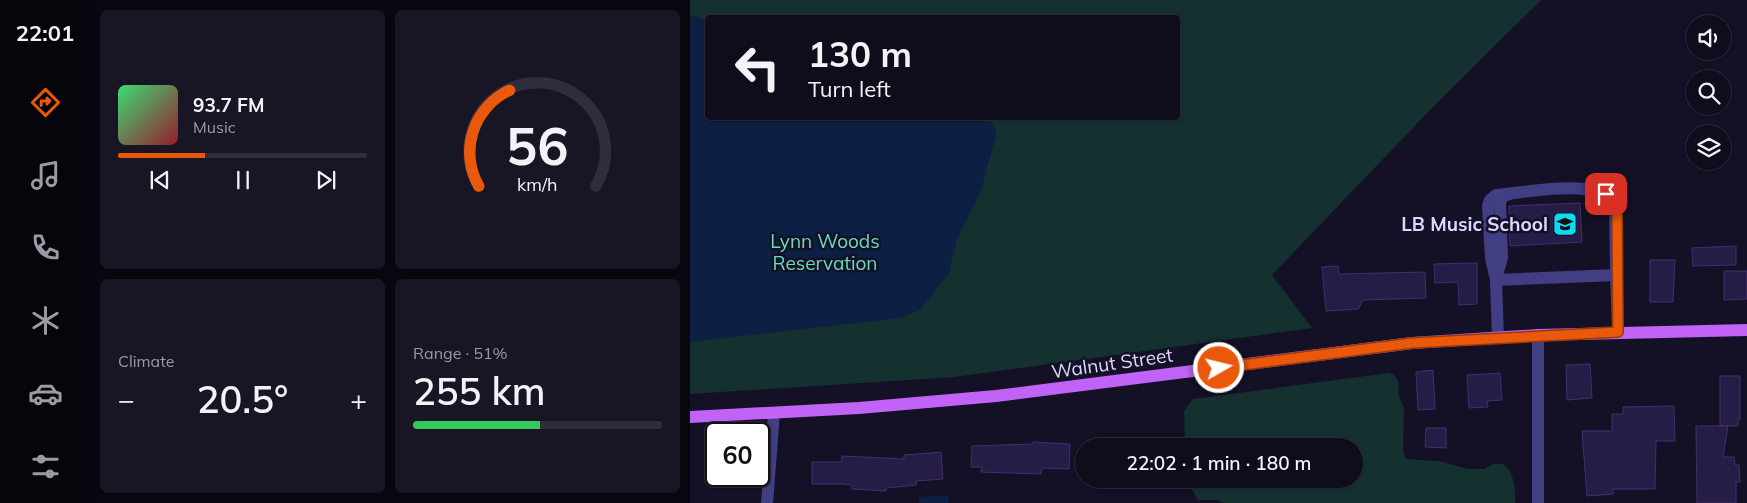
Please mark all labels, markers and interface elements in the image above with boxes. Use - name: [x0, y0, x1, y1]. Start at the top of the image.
- map controls: [1686, 15, 1731, 170]
- button: sound: [1686, 15, 1731, 60]
- text: 22:01: [16, 19, 74, 47]
- text: 130 m: [808, 32, 912, 76]
- icon: left: [725, 35, 790, 100]
- button: search: [1686, 70, 1731, 115]
- text: Turn left: [808, 75, 891, 103]
- icon: directions: [28, 85, 63, 120]
- text: 93.7 FM: [193, 93, 265, 117]
- text: 56: [506, 113, 569, 178]
- text: Music: [193, 117, 236, 137]
- button: layers: [1686, 125, 1731, 170]
- icon: music: [28, 158, 63, 193]
- icon: previous: [146, 166, 174, 194]
- icon: pause: [229, 166, 257, 194]
- icon: next: [312, 166, 340, 194]
- text: km/h: [517, 173, 558, 195]
- pin: [1585, 173, 1627, 215]
- icon: arrive: [1592, 180, 1620, 208]
- school or university icon: LB Music School: [1552, 211, 1578, 237]
- place label: LB Music School: [1401, 212, 1548, 236]
- park label: Lynn Woods Reservation: [770, 229, 880, 275]
- icon: phone: [28, 230, 63, 265]
- icon: climate: [28, 303, 63, 338]
- position arrow: [1192, 341, 1244, 393]
- text: Range · 51%: [413, 343, 508, 363]
- street label: Walnut Street: [1050, 343, 1175, 383]
- text: Climate: [118, 351, 174, 371]
- text: 255 km: [413, 367, 546, 415]
- text: 20.5°: [197, 375, 288, 423]
- icon: car: [28, 376, 63, 411]
- text: −: [118, 382, 135, 417]
- text: +: [350, 382, 367, 417]
- speed limit sign: 60: [705, 422, 770, 487]
- icon: filters: [28, 449, 63, 484]
- text: 22:02 · 1 min · 180 m: [1126, 451, 1312, 475]

